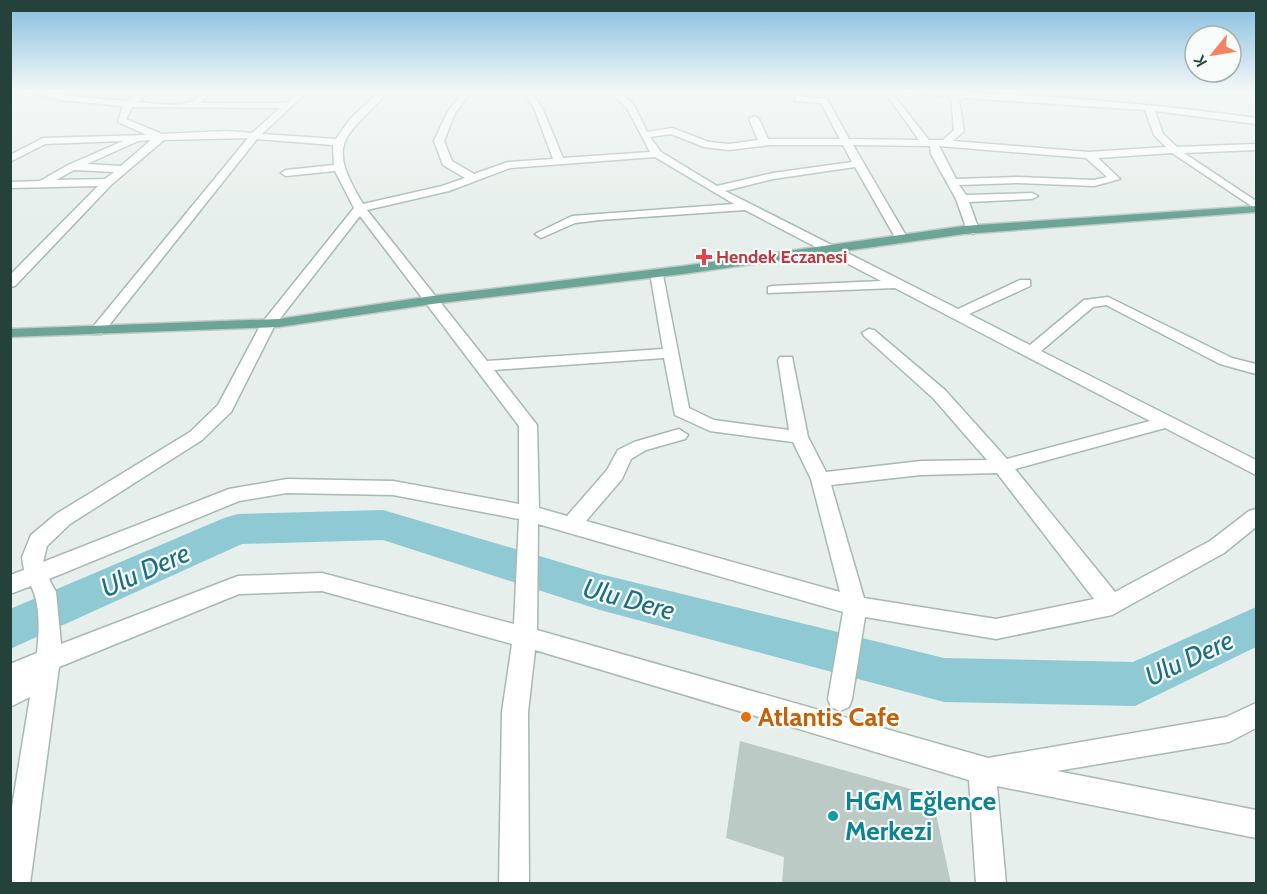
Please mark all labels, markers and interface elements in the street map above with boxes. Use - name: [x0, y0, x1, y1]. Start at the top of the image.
- north arrow: [1183, 24, 1243, 84]
- text: K: [1190, 52, 1211, 70]
- place label: Hendek Eczanesi: [716, 246, 847, 268]
- marker: Hendek Eczanesi: [697, 250, 711, 264]
- water label: Ulu Dere: [95, 536, 195, 604]
- water label: Ulu Dere: [579, 571, 679, 627]
- water label: Ulu Dere: [1140, 623, 1238, 693]
- place label: Atlantis Cafe: [758, 701, 899, 733]
- marker: Atlantis Cafe: [739, 710, 753, 724]
- place label: HGM Eğlence Merkezi: [845, 785, 996, 847]
- marker: HGM Eğlence Merkezi: [826, 809, 840, 823]

